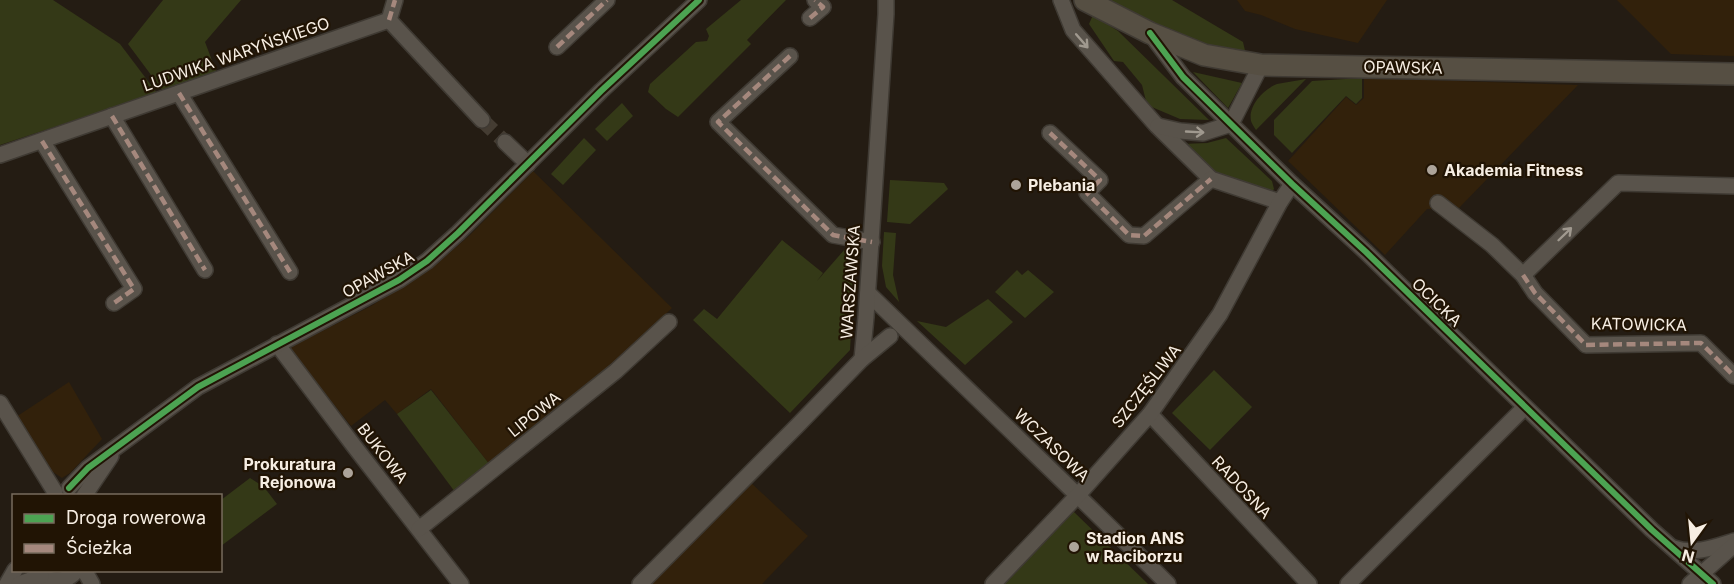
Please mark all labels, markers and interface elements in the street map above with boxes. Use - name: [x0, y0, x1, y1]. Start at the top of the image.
- street label: LUDWIKA WARYŃSKIEGO: [140, 13, 332, 95]
- one-way arrow: [1076, 33, 1089, 49]
- street label: OPAWSKA: [1363, 56, 1443, 78]
- one-way arrow: [1184, 126, 1204, 137]
- place label: Akademia Fitness: [1444, 160, 1583, 180]
- marker: Akademia Fitness: [1425, 163, 1439, 177]
- place label: Plebania: [1028, 175, 1095, 195]
- marker: Plebania: [1009, 178, 1023, 192]
- street label: WARSZAWSKA: [836, 224, 864, 340]
- one-way arrow: [1558, 227, 1573, 241]
- street label: OPAWSKA: [339, 246, 417, 302]
- street label: OCICKA: [1408, 273, 1466, 331]
- street label: KATOWICKA: [1591, 313, 1687, 335]
- street label: SZCZĘŚLIWA: [1107, 340, 1185, 432]
- street label: LIPOWA: [504, 387, 564, 441]
- street label: WCZASOWA: [1010, 404, 1094, 486]
- street label: BUKOWA: [353, 419, 413, 487]
- street label: RADOSNA: [1208, 451, 1276, 523]
- place label: Prokuratura Rejonowa: [243, 454, 336, 492]
- marker: Prokuratura Rejonowa: [341, 466, 355, 480]
- legend: [12, 494, 222, 572]
- text: Droga rowerowa: [66, 507, 206, 528]
- north arrow: [1662, 512, 1722, 572]
- place label: Stadion ANS w Raciborzu: [1086, 528, 1184, 566]
- text: Ścieżka: [66, 536, 132, 558]
- marker: Stadion ANS w Raciborzu: [1067, 540, 1081, 554]
- text: N: [1680, 545, 1697, 568]

